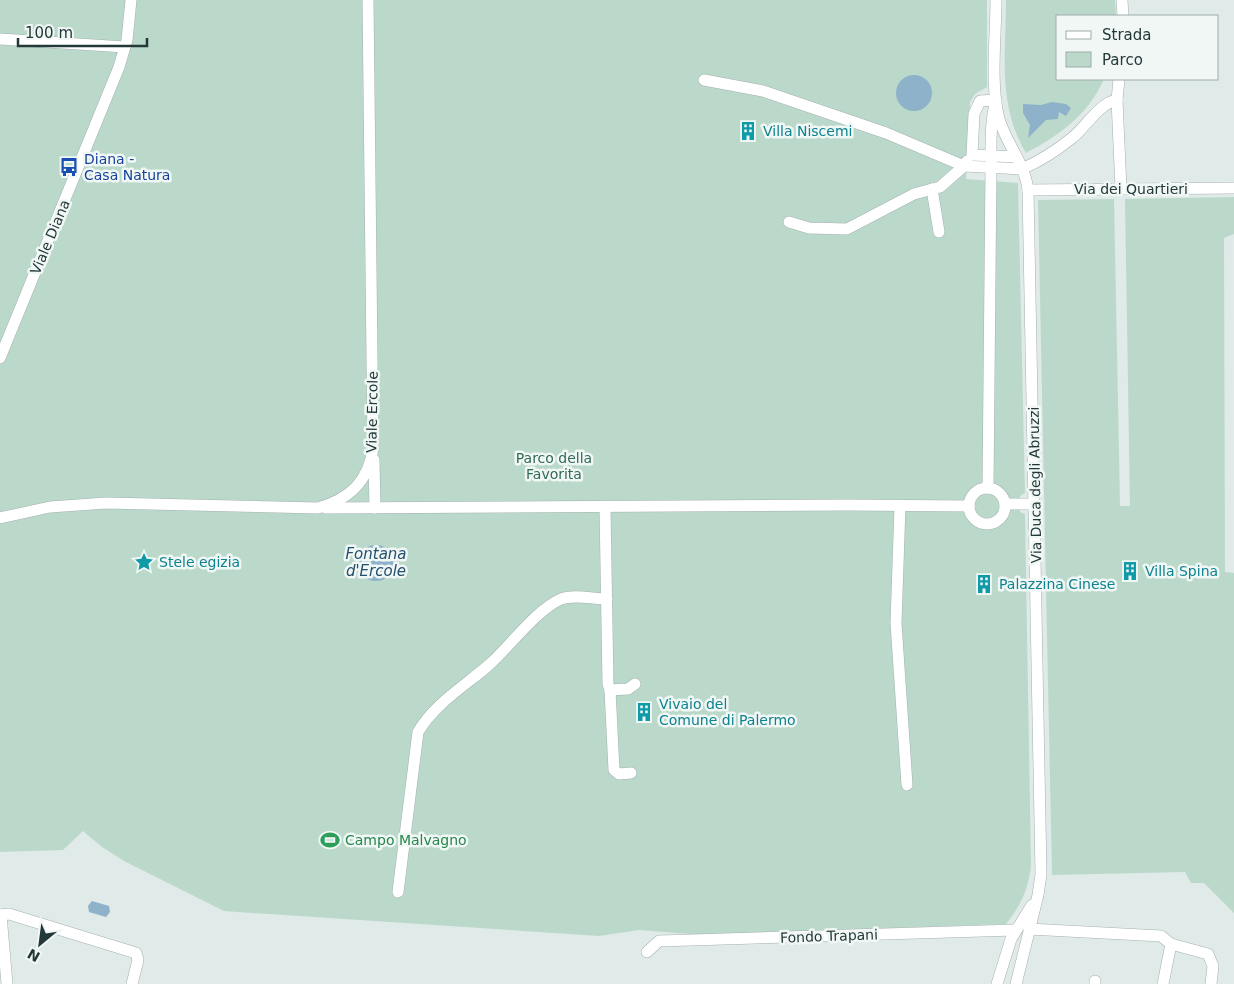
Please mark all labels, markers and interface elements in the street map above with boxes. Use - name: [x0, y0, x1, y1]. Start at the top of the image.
- scale bar: [18, 15, 146, 47]
- legend: [1056, 15, 1219, 80]
- text: 100 m: [25, 24, 73, 42]
- text: Strada: [1102, 26, 1151, 44]
- text: Parco: [1102, 51, 1143, 69]
- building icon: Villa Niscemi: [737, 120, 759, 142]
- place label: Villa Niscemi: [763, 123, 852, 139]
- place label: Diana - Casa Natura: [84, 151, 170, 183]
- bus stop icon: Diana - Casa Natura: [58, 156, 80, 178]
- street label: Via dei Quartieri: [1074, 181, 1188, 197]
- street label: Viale Diana: [27, 197, 73, 277]
- street label: Viale Ercole: [363, 371, 381, 453]
- street label: Via Duca degli Abruzzi: [1026, 406, 1044, 564]
- park label: Parco della Favorita: [516, 450, 592, 482]
- water label: Fontana d'Ercole: [345, 545, 407, 580]
- place icon: Stele egizia: [133, 551, 155, 573]
- place label: Stele egizia: [159, 554, 240, 570]
- building icon: Villa Spina: [1119, 560, 1141, 582]
- place label: Villa Spina: [1145, 563, 1218, 579]
- building icon: Palazzina Cinese: [973, 573, 995, 595]
- place label: Palazzina Cinese: [999, 576, 1115, 592]
- place label: Vivaio del Comune di Palermo: [659, 696, 796, 728]
- building icon: Vivaio del Comune di Palermo: [633, 701, 655, 723]
- sports icon: Campo Malvagno: [319, 829, 341, 851]
- place label: Campo Malvagno: [345, 832, 467, 848]
- north arrow: [15, 919, 65, 969]
- street label: Fondo Trapani: [780, 926, 878, 946]
- text: N: [25, 946, 43, 965]

